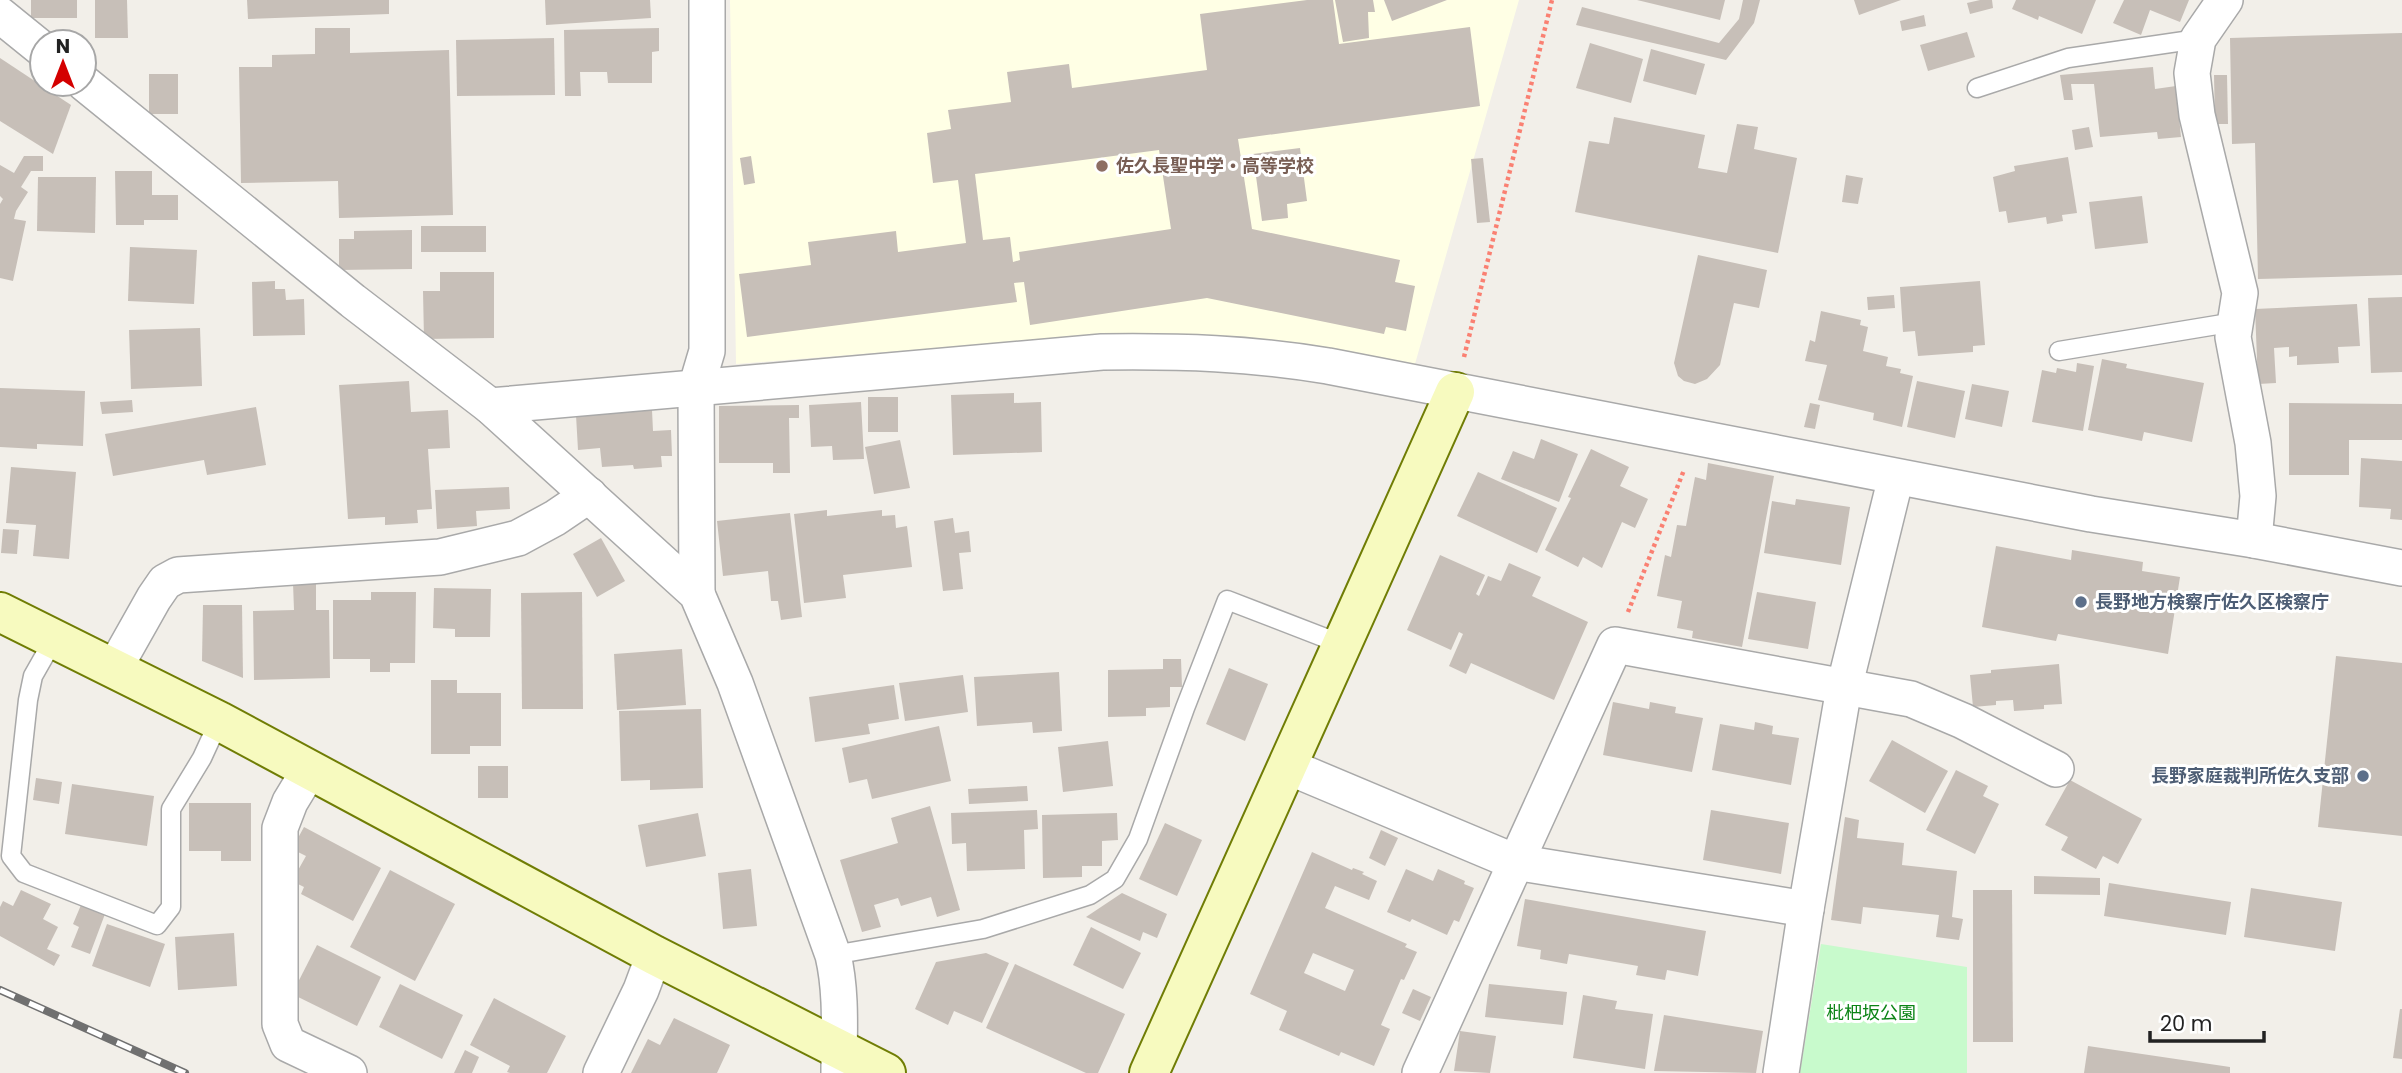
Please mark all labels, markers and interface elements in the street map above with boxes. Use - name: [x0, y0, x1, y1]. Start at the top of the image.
- north arrow: [28, 28, 98, 98]
- text: N: [56, 33, 70, 60]
- place label: 佐久長聖中学・高等学校: [1116, 153, 1314, 178]
- marker: 佐久長聖中学・高等学校: [1094, 158, 1110, 174]
- place label: 長野地方検察庁佐久区検察庁: [2095, 589, 2329, 614]
- marker: 長野地方検察庁佐久区検察庁: [2073, 594, 2089, 610]
- place label: 長野家庭裁判所佐久支部: [2151, 763, 2349, 788]
- marker: 長野家庭裁判所佐久支部: [2355, 768, 2371, 784]
- park label: 枇杷坂公園: [1826, 1000, 1916, 1025]
- scale bar: [2150, 1000, 2264, 1044]
- text: 20 m: [2160, 1009, 2213, 1038]

